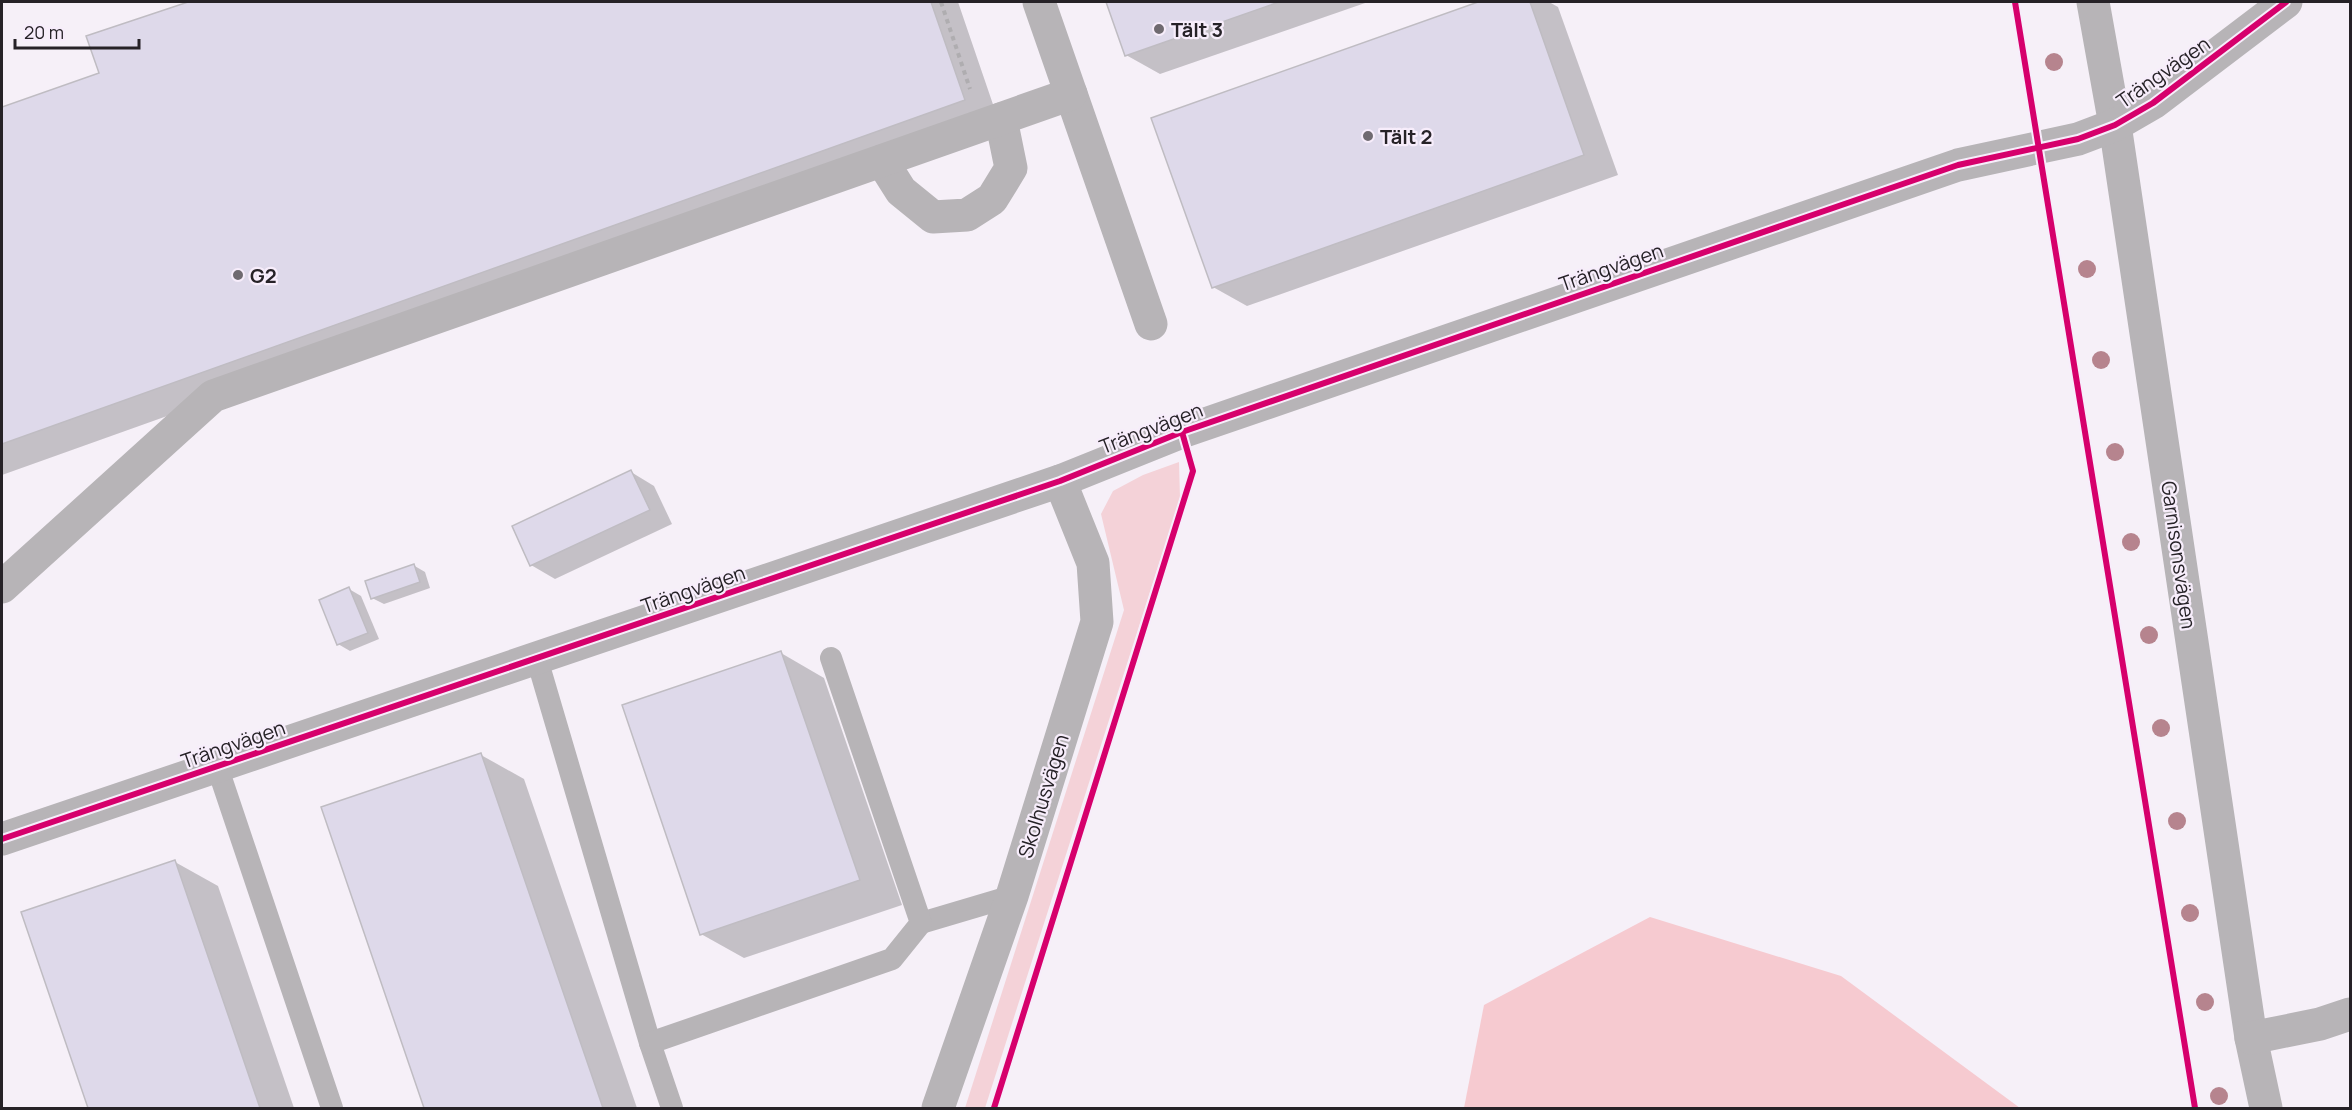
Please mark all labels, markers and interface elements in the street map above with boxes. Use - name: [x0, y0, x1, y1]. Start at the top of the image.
- scale bar: [15, 12, 140, 50]
- place label: Tält 3: [1171, 16, 1223, 43]
- text: 20 m: [24, 20, 64, 44]
- marker: Tält 3: [1152, 22, 1166, 36]
- street label: Trängvägen: [2111, 30, 2215, 114]
- place label: Tält 2: [1380, 123, 1432, 150]
- marker: Tält 2: [1361, 129, 1375, 143]
- street label: Trängvägen: [1555, 237, 1667, 297]
- place label: G2: [250, 262, 277, 289]
- marker: G2: [231, 268, 245, 282]
- street label: Trängvägen: [1096, 396, 1206, 460]
- street label: Garnisonsvägen: [2155, 479, 2203, 631]
- street label: Trängvägen: [637, 559, 749, 619]
- street label: Trängvägen: [177, 714, 289, 774]
- street label: Skolhusvägen: [1011, 731, 1075, 861]

